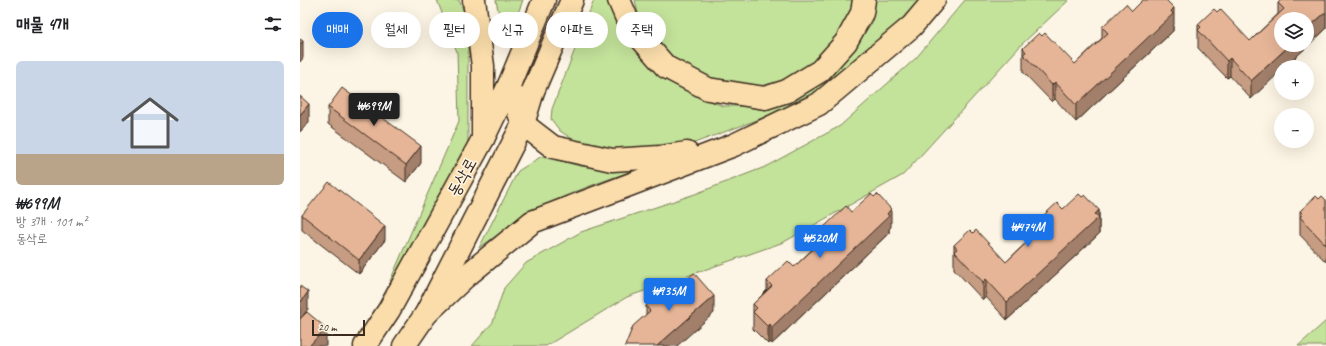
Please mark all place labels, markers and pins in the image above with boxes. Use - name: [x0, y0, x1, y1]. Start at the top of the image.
- pin: ₩699M: [346, 93, 402, 127]
- pin: ₩474M: [1000, 214, 1056, 248]
- pin: ₩520M: [792, 225, 848, 259]
- pin: ₩935M: [641, 278, 697, 312]

